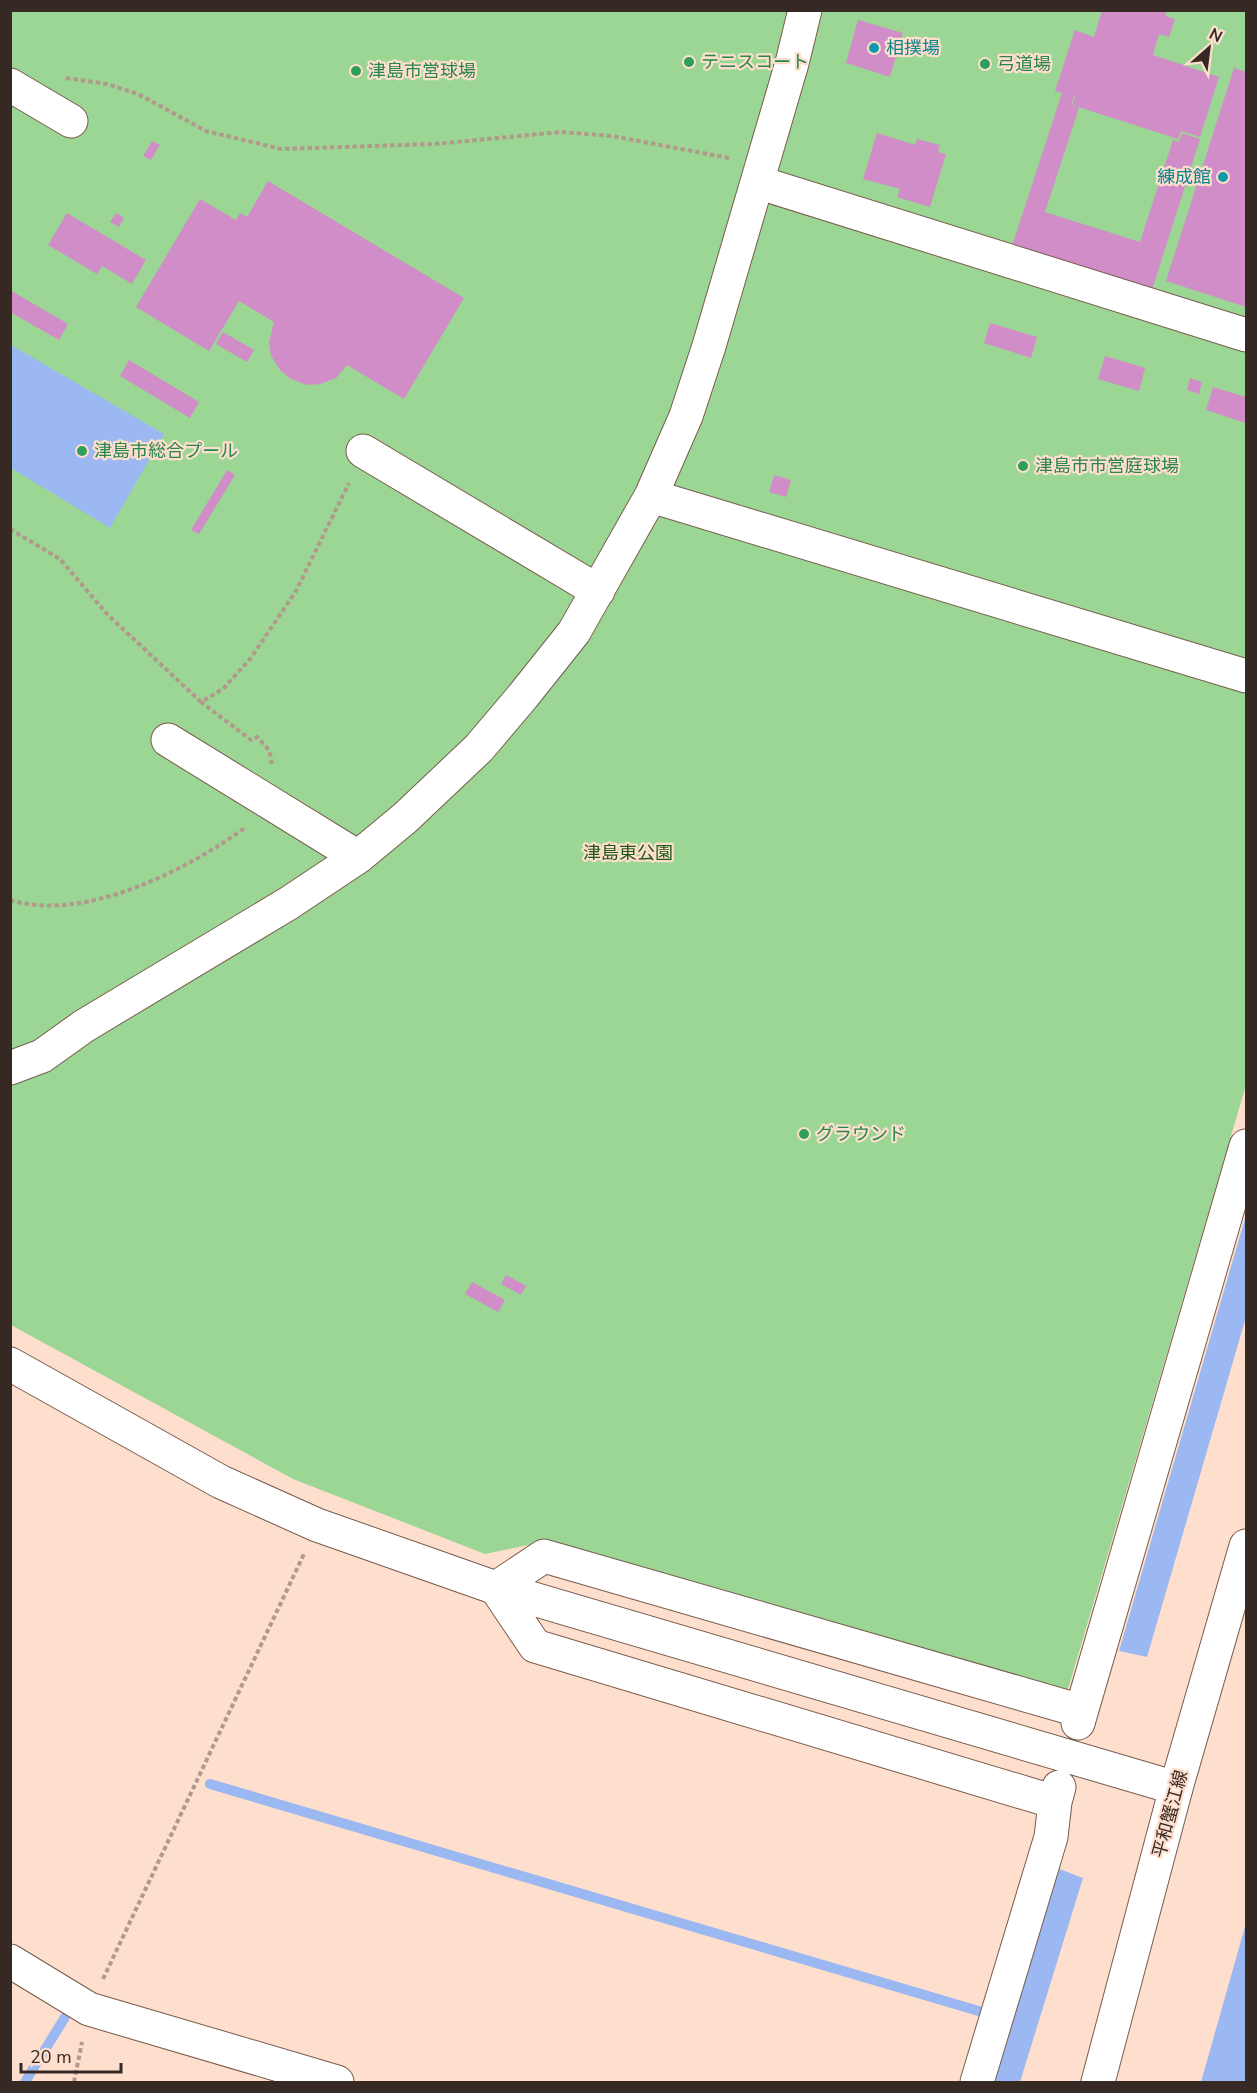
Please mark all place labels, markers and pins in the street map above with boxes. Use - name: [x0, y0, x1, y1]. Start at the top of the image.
- place label: 相撲場: [886, 36, 940, 60]
- marker: 相撲場: [867, 41, 881, 55]
- place label: テニスコート: [701, 50, 809, 74]
- place label: 弓道場: [997, 52, 1051, 76]
- marker: テニスコート: [682, 55, 696, 69]
- marker: 弓道場: [978, 57, 992, 71]
- place label: 津島市営球場: [368, 59, 476, 83]
- marker: 津島市営球場: [349, 64, 363, 78]
- place label: 練成館: [1157, 165, 1211, 189]
- marker: 練成館: [1216, 170, 1230, 184]
- place label: 津島市総合プール: [94, 439, 238, 463]
- marker: 津島市総合プール: [75, 444, 89, 458]
- place label: 津島市市営庭球場: [1035, 454, 1179, 478]
- marker: 津島市市営庭球場: [1016, 459, 1030, 473]
- place label: グラウンド: [816, 1122, 906, 1146]
- marker: グラウンド: [797, 1127, 811, 1141]

